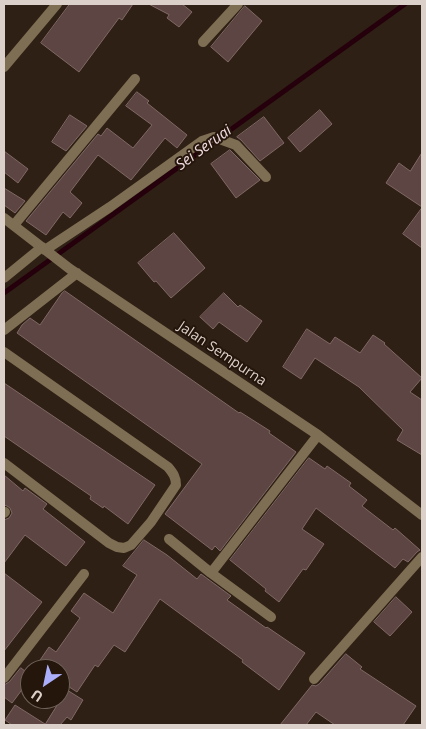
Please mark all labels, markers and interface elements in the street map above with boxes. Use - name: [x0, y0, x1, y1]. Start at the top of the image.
- water label: Sei Seruai: [173, 122, 235, 174]
- street label: Jalan Sempurna: [175, 318, 269, 390]
- north arrow: [20, 659, 70, 709]
- text: U: [27, 685, 47, 707]

